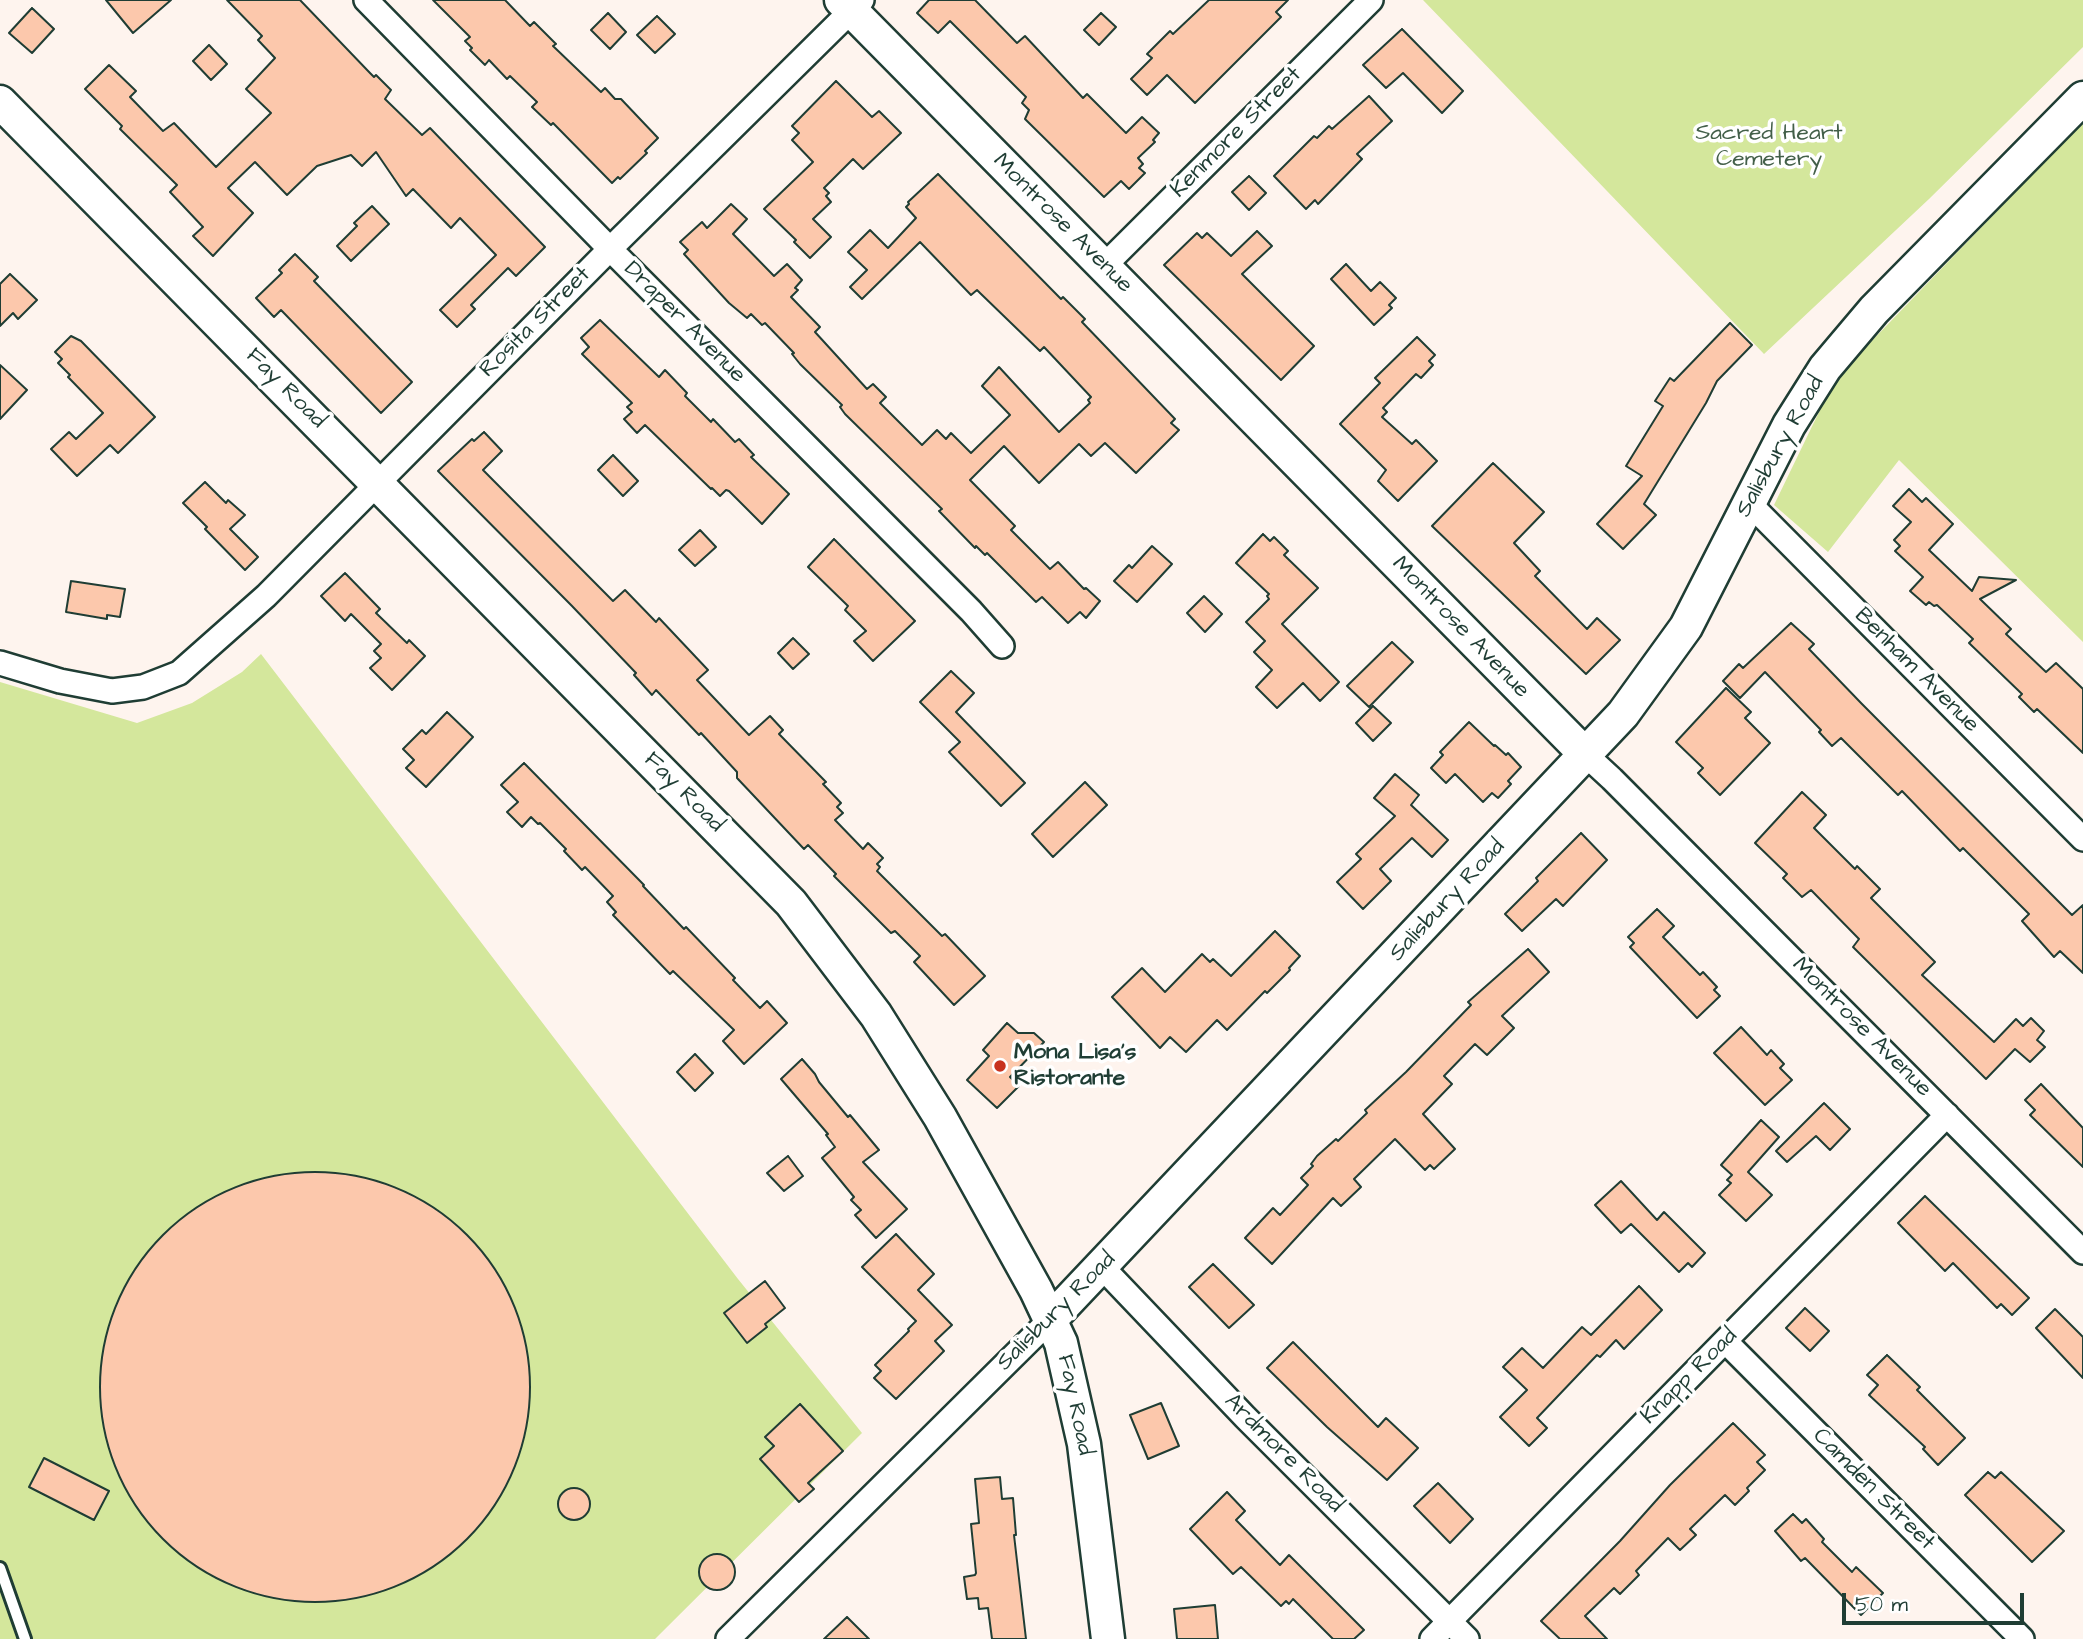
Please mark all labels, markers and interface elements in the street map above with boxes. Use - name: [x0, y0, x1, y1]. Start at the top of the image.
- street label: Kenmore Street: [1166, 62, 1308, 204]
- park label: Sacred Heart Cemetery: [1695, 120, 1843, 174]
- street label: Montrose Avenue: [986, 148, 1138, 300]
- street label: Draper Avenue: [617, 256, 751, 390]
- street label: Rosita Street: [475, 262, 597, 384]
- street label: Fay Road: [239, 343, 331, 435]
- street label: Salisbury Road: [1731, 372, 1831, 522]
- street label: Montrose Avenue: [1385, 551, 1535, 705]
- street label: Benham Avenue: [1848, 603, 1984, 739]
- street label: Fay Road: [637, 747, 729, 839]
- street label: Salisbury Road: [1384, 834, 1512, 968]
- street label: Montrose Avenue: [1785, 952, 1937, 1104]
- place label: Mona Lisa's Ristorante: [1014, 1039, 1136, 1093]
- marker: Mona Lisa's Ristorante: [992, 1058, 1008, 1074]
- street label: Salisbury Road: [992, 1247, 1122, 1377]
- street label: Knapp Road: [1636, 1323, 1744, 1431]
- street label: Fay Road: [1050, 1352, 1098, 1458]
- street label: Ardmore Road: [1218, 1389, 1348, 1519]
- street label: Camden Street: [1806, 1423, 1940, 1557]
- scale bar: [1845, 1580, 2027, 1624]
- text: 50 m: [1855, 1590, 1908, 1619]

